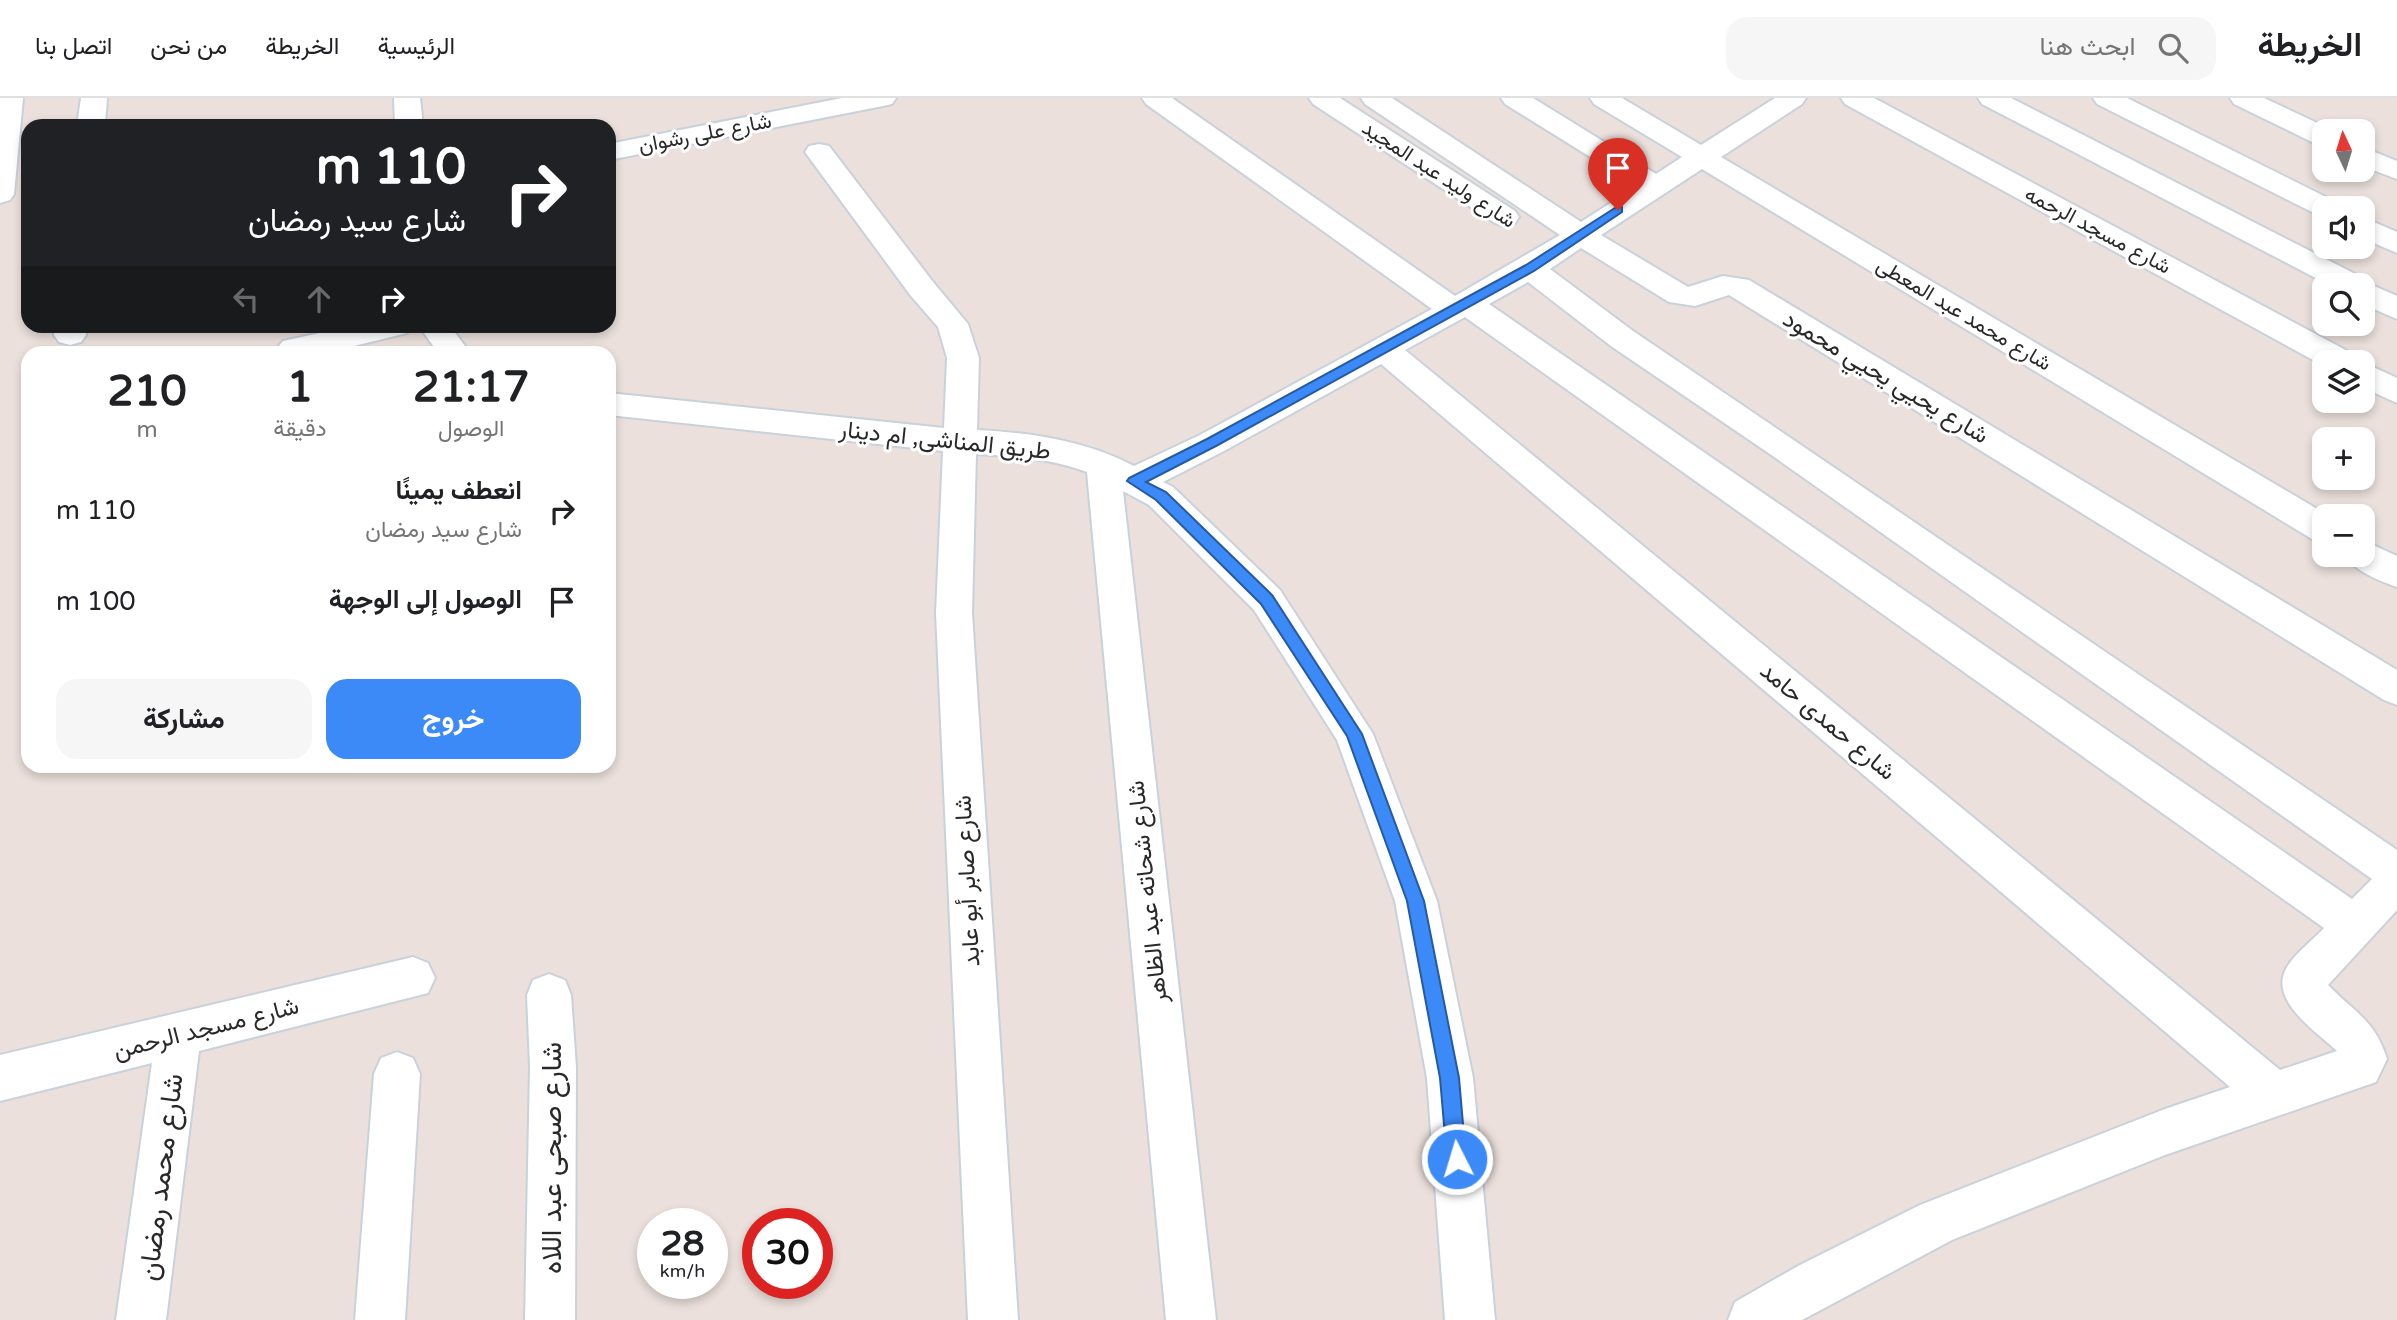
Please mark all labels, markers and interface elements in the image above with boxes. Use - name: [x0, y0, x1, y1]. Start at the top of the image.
- search box: [1726, 17, 2216, 80]
- text: الخريطة: [2258, 26, 2362, 65]
- icon: search: [2154, 29, 2192, 67]
- text: ابحث هنا: [2040, 31, 2136, 62]
- text: اتصل بنا: [35, 32, 112, 61]
- text: من نحن: [150, 32, 227, 61]
- text: الخريطة: [265, 32, 339, 61]
- text: الرئيسية: [377, 32, 455, 61]
- street label: شارع على رشوان: [636, 108, 774, 160]
- street label: شارع وليد عبد المجيد: [1357, 115, 1520, 234]
- north arrow: [2312, 119, 2375, 182]
- map controls: [2312, 119, 2375, 567]
- text: 110 m: [316, 138, 466, 197]
- pin: [1588, 138, 1648, 210]
- icon: right: [490, 147, 581, 238]
- icon: arrive: [1599, 149, 1637, 187]
- street label: شارع مسجد الرحمه: [2020, 181, 2175, 280]
- button: sound: [2312, 196, 2375, 259]
- text: شارع سيد رمضان: [248, 202, 466, 240]
- street label: شارع محمد عبد المعطى: [1871, 252, 2056, 377]
- button: search: [2312, 273, 2375, 336]
- icon: left: [227, 280, 265, 318]
- icon: ahead: [300, 280, 338, 318]
- icon: right: [373, 280, 411, 318]
- street label: شارع يحيي يحيي محمود: [1776, 305, 1994, 454]
- button: layers: [2312, 350, 2375, 413]
- text: 1: [287, 362, 313, 413]
- text: 21:17: [413, 362, 529, 413]
- text: 210: [108, 366, 187, 417]
- text: دقيقة: [273, 415, 326, 443]
- text: الوصول: [438, 415, 504, 443]
- street label: طريق المناشى, ام دينار: [837, 415, 1052, 467]
- text: m: [137, 416, 158, 444]
- button: +: [2312, 427, 2375, 490]
- text: انعطف يمينًا: [395, 475, 522, 506]
- icon: right: [543, 492, 581, 530]
- text: 110 m: [56, 495, 136, 526]
- button: −: [2312, 504, 2375, 567]
- text: شارع سيد رمضان: [365, 516, 522, 544]
- icon: arrive: [543, 583, 581, 621]
- text: الوصول إلى الوجهة: [329, 584, 522, 615]
- text: 100 m: [56, 586, 136, 617]
- street label: شارع حمدى حامد: [1753, 656, 1901, 787]
- button: مشاركة: [56, 679, 312, 759]
- button: خروج: [326, 679, 581, 759]
- street label: شارع شحاته عبد الظاهر: [1121, 779, 1175, 1006]
- street label: شارع صابر أبو عابد: [949, 794, 987, 967]
- street label: شارع مسجد الرحمن: [110, 991, 302, 1067]
- street label: شارع صبحى عبد اللاه: [535, 1042, 570, 1274]
- street label: شارع محمد رمضان: [131, 1072, 192, 1283]
- position arrow: [1420, 1122, 1494, 1196]
- speed limit sign: 30: [742, 1208, 833, 1299]
- text: 28: [661, 1223, 704, 1265]
- text: km/h: [660, 1260, 705, 1282]

